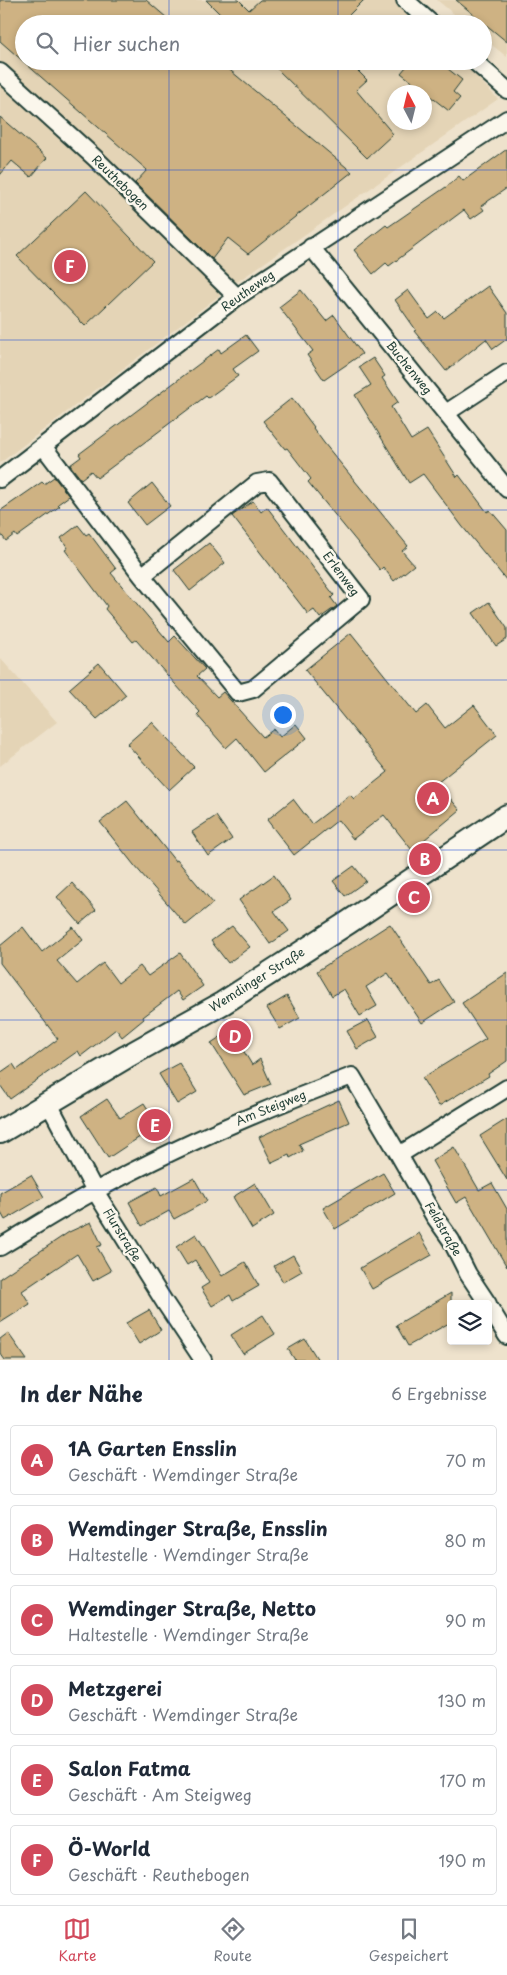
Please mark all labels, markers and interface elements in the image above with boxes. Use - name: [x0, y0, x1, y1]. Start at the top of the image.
- search box: [15, 15, 492, 70]
- icon: search: [33, 29, 61, 57]
- text: Hier suchen: [73, 29, 180, 57]
- north arrow: [387, 85, 432, 130]
- street label: Reuthebogen: [88, 150, 153, 214]
- pin: F: [54, 247, 86, 285]
- street label: Reutheweg: [217, 265, 278, 315]
- street label: Buchenweg: [383, 337, 437, 398]
- street label: Erlenweg: [319, 547, 365, 600]
- your location: [270, 702, 296, 728]
- pin: A: [417, 779, 449, 817]
- pin: B: [409, 840, 441, 878]
- pin: C: [398, 878, 430, 916]
- street label: Wemdinger Straße: [205, 943, 308, 1016]
- pin: D: [219, 1017, 251, 1055]
- street label: Am Steigweg: [233, 1085, 308, 1129]
- pin: E: [139, 1106, 171, 1144]
- street label: Feldstraße: [421, 1198, 467, 1259]
- street label: Flurstraße: [99, 1204, 146, 1265]
- map controls: [447, 1300, 492, 1345]
- button: layers: [447, 1300, 492, 1345]
- text: In der Nähe: [20, 1377, 142, 1409]
- text: 6 Ergebnisse: [391, 1381, 487, 1405]
- text: 1A Garten Ensslin: [68, 1434, 237, 1462]
- text: A: [31, 1448, 43, 1472]
- text: 70 m: [446, 1448, 486, 1472]
- text: Geschäft · Wemdinger Straße: [68, 1462, 298, 1486]
- text: Wemdinger Straße, Ensslin: [68, 1514, 328, 1542]
- text: B: [32, 1528, 42, 1552]
- text: 80 m: [444, 1528, 486, 1552]
- text: Haltestelle · Wemdinger Straße: [68, 1542, 309, 1566]
- text: Wemdinger Straße, Netto: [68, 1594, 316, 1622]
- text: C: [31, 1608, 43, 1632]
- text: 90 m: [445, 1608, 486, 1632]
- text: Haltestelle · Wemdinger Straße: [68, 1622, 309, 1646]
- text: Metzgerei: [68, 1674, 162, 1702]
- text: D: [31, 1688, 43, 1712]
- text: 130 m: [438, 1688, 486, 1712]
- text: Geschäft · Wemdinger Straße: [68, 1702, 298, 1726]
- text: Salon Fatma: [68, 1754, 191, 1782]
- text: E: [32, 1768, 42, 1792]
- text: 170 m: [440, 1768, 486, 1792]
- text: Geschäft · Am Steigweg: [68, 1782, 252, 1806]
- text: Ö-World: [68, 1834, 150, 1862]
- text: F: [32, 1848, 42, 1872]
- text: 190 m: [438, 1848, 486, 1872]
- text: Geschäft · Reuthebogen: [68, 1862, 250, 1886]
- tab: Karte: [59, 1915, 96, 1966]
- tab: Route: [213, 1915, 252, 1966]
- tab: Gespeichert: [369, 1915, 448, 1966]

